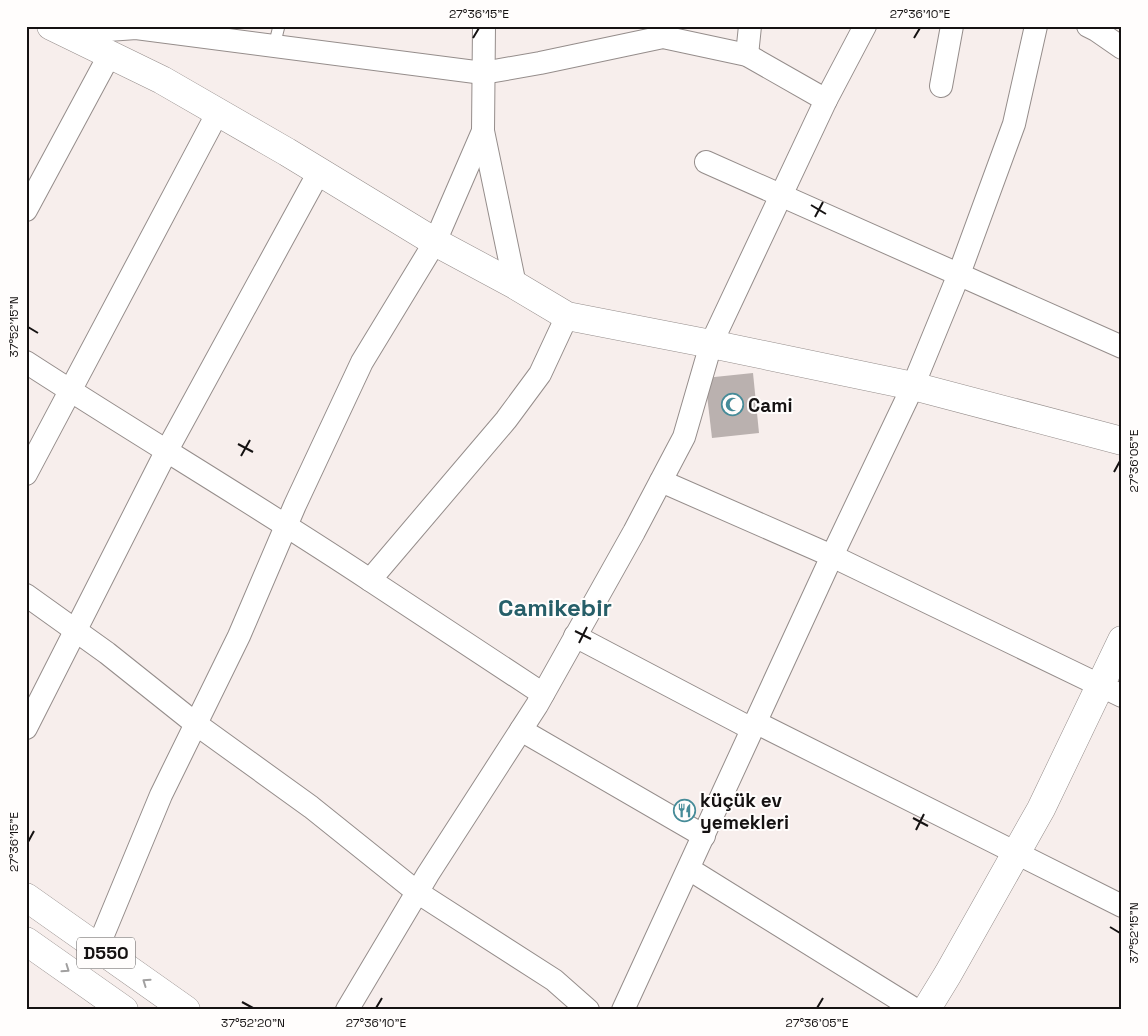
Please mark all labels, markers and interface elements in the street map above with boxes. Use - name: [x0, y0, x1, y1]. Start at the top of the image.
- text: 27°36'15"E: [449, 6, 509, 22]
- text: 27°36'10"E: [890, 6, 951, 22]
- text: 37°52'15"N: [6, 296, 22, 358]
- mosque icon: Cami: [720, 393, 744, 417]
- place label: Cami: [748, 393, 793, 418]
- text: 27°36'05"E: [1126, 429, 1142, 492]
- district label: Camikebir: [498, 592, 612, 623]
- place label: küçük ev yemekleri: [700, 788, 789, 835]
- restaurant icon: küçük ev yemekleri: [672, 799, 696, 823]
- text: 27°36'15"E: [6, 812, 22, 872]
- text: 37°52'15"N: [1126, 902, 1142, 964]
- road number: D550: [77, 938, 135, 968]
- one-way arrow: [60, 963, 70, 972]
- one-way arrow: [143, 979, 152, 988]
- text: 37°52'20"N: [221, 1015, 285, 1031]
- text: 27°36'10"E: [346, 1015, 407, 1031]
- text: 27°36'05"E: [786, 1015, 849, 1031]

